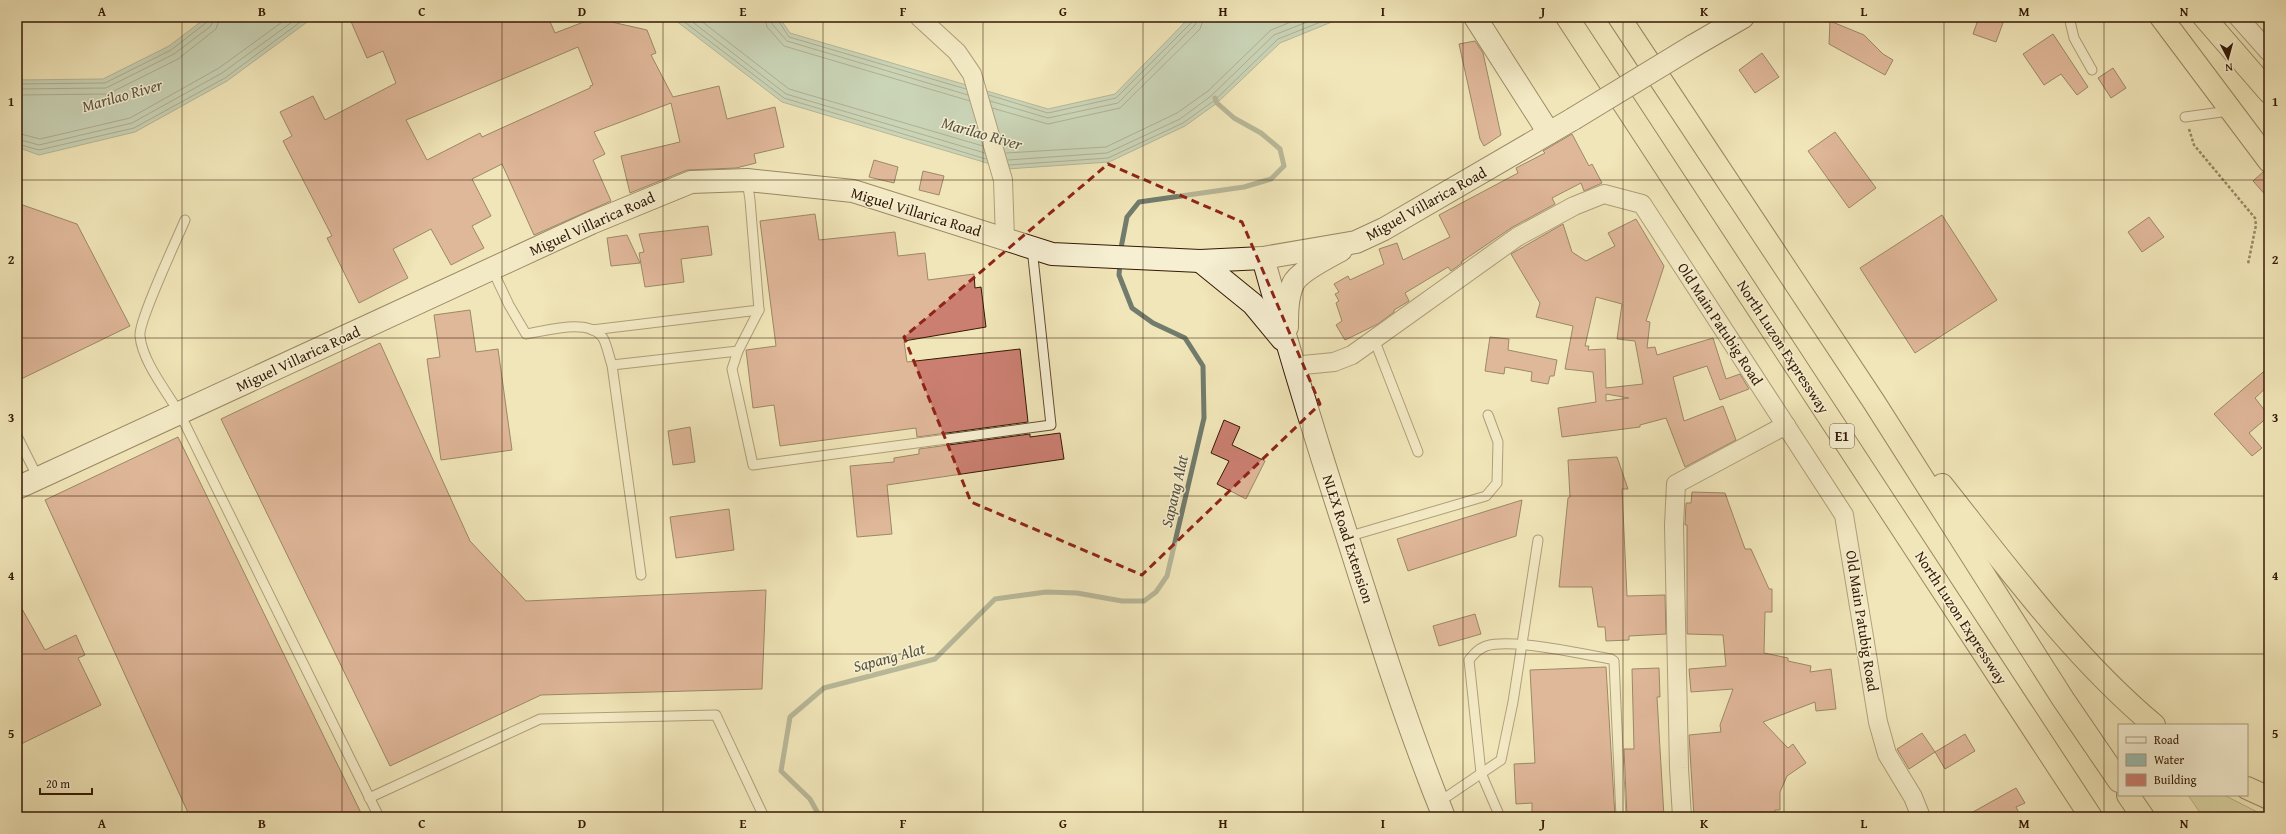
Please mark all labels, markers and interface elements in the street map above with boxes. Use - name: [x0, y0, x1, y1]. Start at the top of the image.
- text: A: [98, 2, 107, 21]
- text: B: [258, 2, 266, 21]
- text: C: [418, 2, 426, 21]
- text: D: [578, 2, 586, 21]
- text: E: [740, 2, 747, 21]
- text: F: [900, 2, 907, 21]
- text: G: [1059, 2, 1067, 21]
- text: H: [1218, 2, 1228, 21]
- text: I: [1381, 2, 1385, 21]
- text: J: [1539, 2, 1546, 21]
- text: K: [1700, 2, 1709, 21]
- text: L: [1861, 2, 1868, 21]
- text: M: [2018, 2, 2030, 21]
- text: N: [2180, 2, 2189, 21]
- north arrow: [2208, 38, 2248, 78]
- text: N: [2224, 60, 2234, 76]
- water label: Marilao River: [79, 72, 166, 118]
- text: 1: [8, 92, 14, 111]
- text: 1: [2272, 92, 2278, 111]
- water label: Marilao River: [939, 110, 1026, 156]
- street label: Miguel Villarica Road: [1362, 162, 1490, 245]
- street label: Miguel Villarica Road: [849, 182, 984, 241]
- street label: Miguel Villarica Road: [526, 186, 658, 261]
- text: 2: [8, 250, 15, 269]
- text: 2: [2272, 250, 2279, 269]
- street label: Old Main Patubig Road: [1673, 258, 1768, 389]
- street label: North Luzon Expressway: [1732, 276, 1835, 418]
- street label: Miguel Villarica Road: [232, 321, 363, 397]
- text: 3: [8, 408, 14, 427]
- text: 3: [2272, 408, 2278, 427]
- road number: E1: [1830, 424, 1854, 448]
- water label: Sapang Alat: [1154, 452, 1194, 530]
- street label: NLEX Road Extension: [1318, 472, 1379, 606]
- street label: North Luzon Expressway: [1910, 547, 2013, 689]
- street label: Old Main Patubig Road: [1841, 549, 1884, 693]
- text: 4: [8, 566, 15, 585]
- text: 4: [2272, 566, 2279, 585]
- water label: Sapang Alat: [850, 636, 929, 678]
- text: 5: [8, 724, 15, 743]
- legend: [2118, 724, 2248, 796]
- text: 5: [2272, 724, 2279, 743]
- text: Road: [2154, 731, 2180, 748]
- text: Water: [2154, 751, 2184, 768]
- scale bar: [40, 770, 92, 796]
- text: Building: [2154, 771, 2197, 788]
- text: 20 m: [46, 775, 70, 792]
- text: A: [98, 814, 107, 833]
- text: B: [258, 814, 266, 833]
- text: C: [418, 814, 426, 833]
- text: D: [578, 814, 586, 833]
- text: E: [740, 814, 747, 833]
- text: F: [900, 814, 907, 833]
- text: G: [1059, 814, 1067, 833]
- text: H: [1218, 814, 1228, 833]
- text: I: [1381, 814, 1385, 833]
- text: J: [1539, 814, 1546, 833]
- text: K: [1700, 814, 1709, 833]
- text: L: [1861, 814, 1868, 833]
- text: M: [2018, 814, 2030, 833]
- text: N: [2180, 814, 2189, 833]

